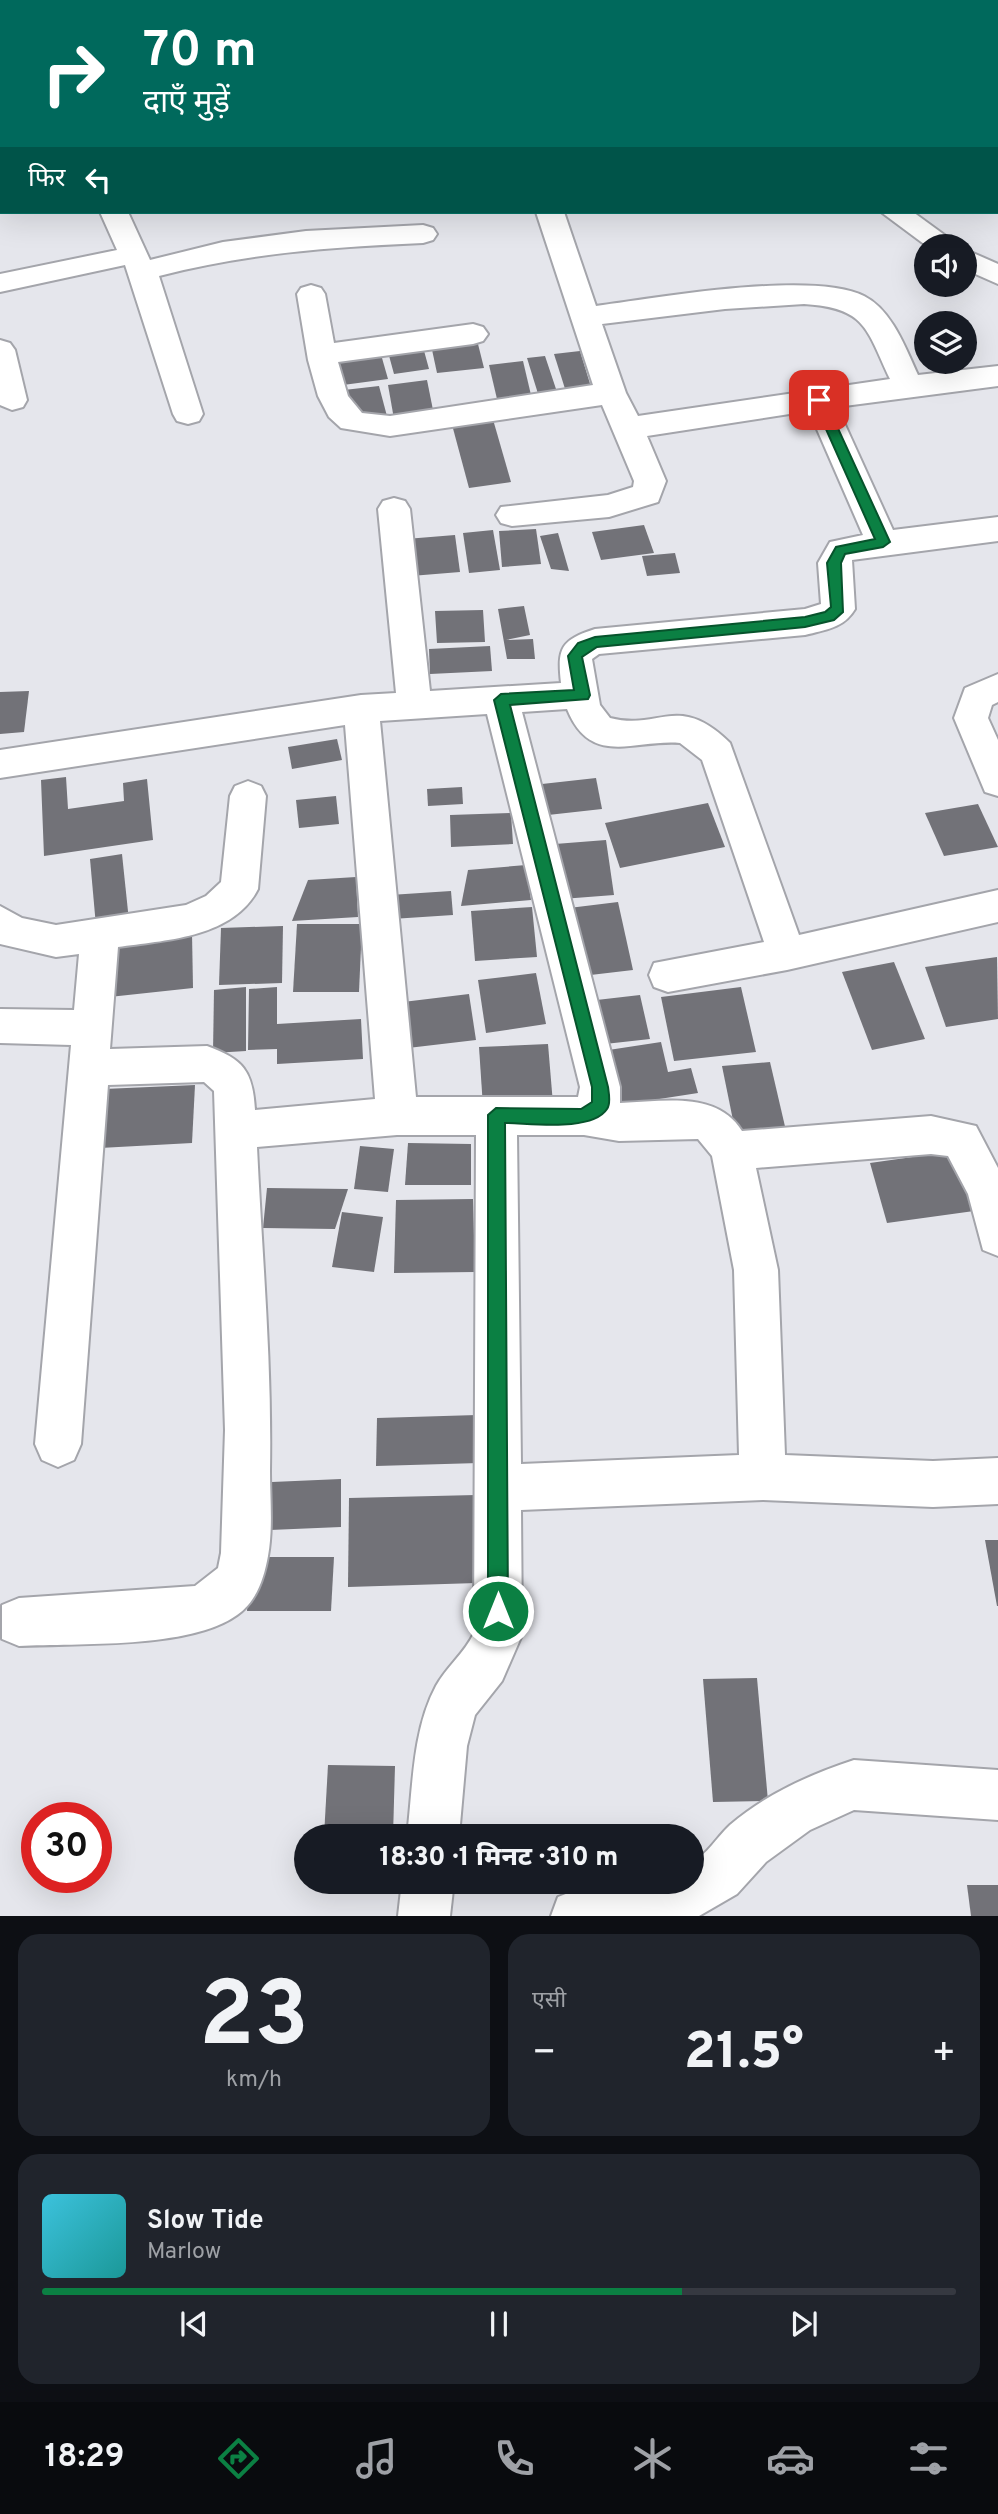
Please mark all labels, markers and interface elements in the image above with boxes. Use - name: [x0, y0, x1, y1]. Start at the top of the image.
- text: 70 m: [143, 22, 257, 84]
- icon: right: [28, 28, 119, 119]
- text: दाएँ मुड़ें: [143, 84, 230, 124]
- icon: left: [79, 161, 117, 199]
- text: फिर: [28, 163, 65, 196]
- map controls: [914, 234, 977, 374]
- button: sound: [914, 234, 977, 297]
- button: layers: [914, 311, 977, 374]
- pin: [789, 370, 849, 430]
- icon: arrive: [800, 381, 838, 419]
- position arrow: [461, 1574, 535, 1648]
- speed limit sign: 30: [21, 1802, 112, 1893]
- text: 18:30 · 1 मिनट · 310 m: [380, 1842, 618, 1875]
- text: 23: [199, 1963, 309, 2078]
- text: एसी: [532, 1987, 566, 2016]
- text: 21.5°: [684, 2021, 804, 2087]
- text: −: [532, 2030, 557, 2079]
- text: +: [931, 2030, 956, 2079]
- text: km/h: [226, 2066, 282, 2095]
- text: Slow Tide: [147, 2205, 264, 2238]
- text: Marlow: [147, 2238, 221, 2267]
- icon: previous: [175, 2305, 213, 2343]
- icon: pause: [480, 2305, 518, 2343]
- icon: next: [785, 2305, 823, 2343]
- icon: directions: [214, 2434, 263, 2483]
- icon: music: [352, 2434, 401, 2483]
- icon: phone: [490, 2434, 539, 2483]
- icon: climate: [628, 2434, 677, 2483]
- icon: car: [766, 2434, 815, 2483]
- icon: filters: [904, 2434, 953, 2483]
- text: 18:29: [45, 2438, 125, 2478]

